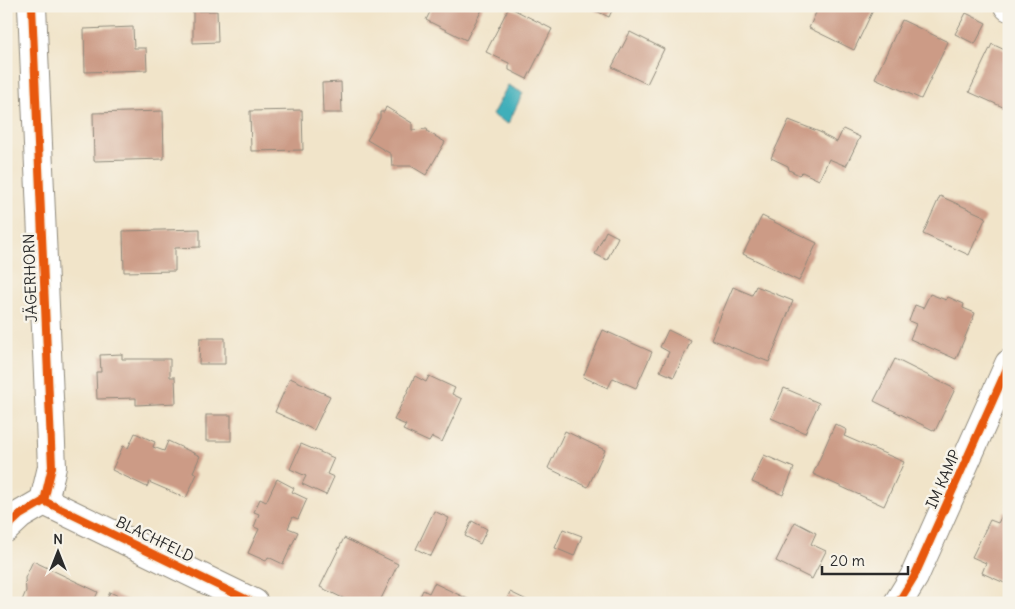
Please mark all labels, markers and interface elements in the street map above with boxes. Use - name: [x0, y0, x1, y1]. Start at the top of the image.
- street label: JÄGERHORN: [19, 233, 41, 323]
- street label: IM KAMP: [922, 447, 964, 511]
- street label: BLACHFELD: [113, 512, 197, 566]
- north arrow: [32, 526, 82, 576]
- text: N: [53, 530, 63, 548]
- scale bar: [822, 544, 909, 576]
- text: 20 m: [830, 551, 865, 570]

